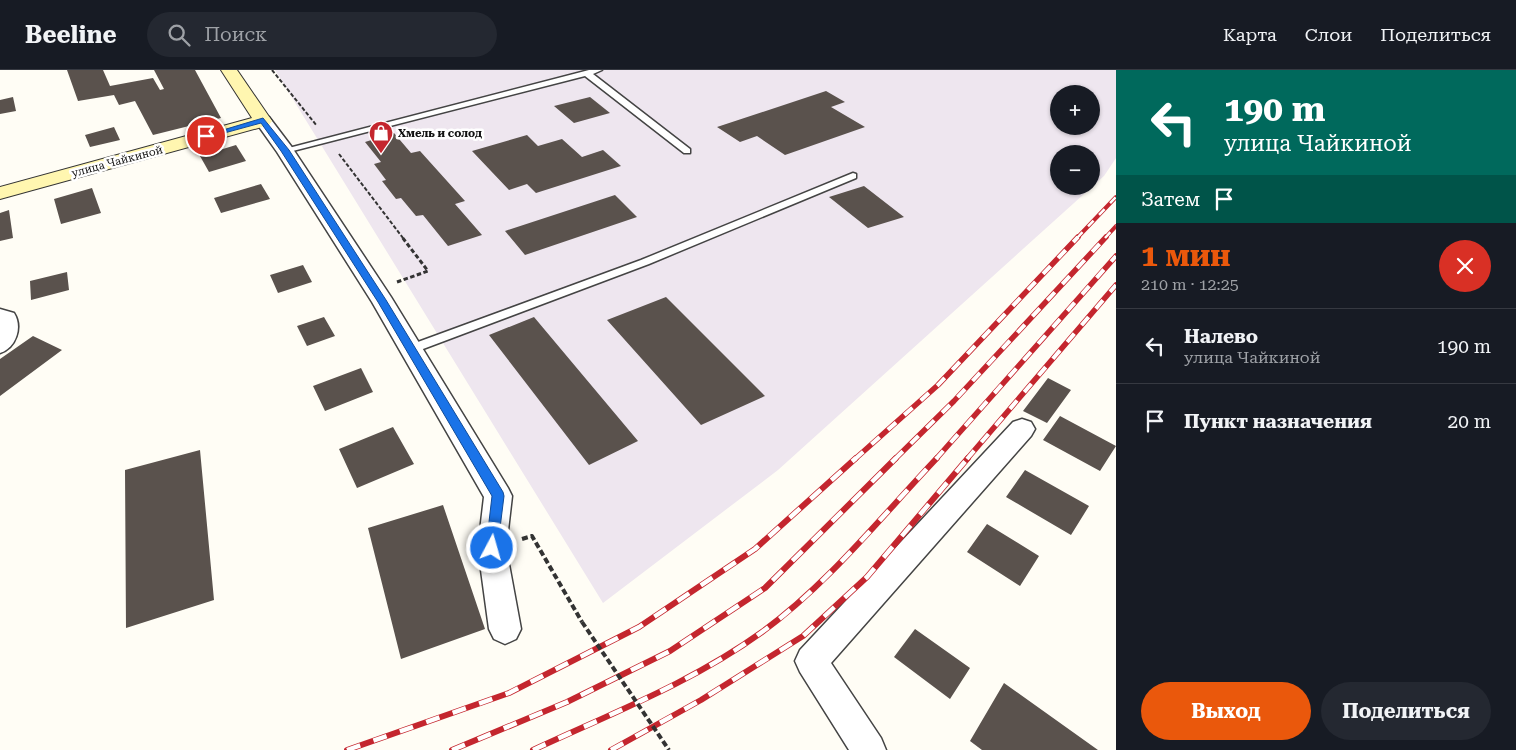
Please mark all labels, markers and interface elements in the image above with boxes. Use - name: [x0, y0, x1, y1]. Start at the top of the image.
- search box: [147, 12, 497, 57]
- text: Beeline: [25, 21, 117, 49]
- icon: search: [165, 21, 193, 49]
- text: Поиск: [205, 23, 267, 46]
- text: Карта: [1223, 24, 1277, 45]
- text: Слои: [1305, 24, 1352, 45]
- text: Поделиться: [1380, 24, 1491, 45]
- map controls: [1050, 85, 1100, 195]
- button: +: [1050, 85, 1100, 135]
- text: 190 m: [1224, 89, 1325, 130]
- icon: left: [1141, 90, 1206, 155]
- pin: [185, 115, 227, 157]
- shop icon: Хмель и солод: [368, 120, 394, 154]
- icon: arrive: [192, 122, 220, 150]
- place label: Хмель и солод: [398, 127, 482, 140]
- text: улица Чайкиной: [1224, 131, 1412, 156]
- street label: улица Чайкиной: [70, 143, 164, 180]
- button: −: [1050, 145, 1100, 195]
- icon: arrive: [1210, 185, 1238, 213]
- text: Затем: [1141, 188, 1200, 211]
- text: 1 мин: [1141, 238, 1231, 273]
- button: close: [1439, 240, 1491, 292]
- text: 210 m · 12:25: [1141, 275, 1239, 294]
- text: Налево: [1184, 325, 1258, 348]
- icon: left: [1141, 332, 1169, 360]
- text: 190 m: [1437, 335, 1491, 358]
- text: улица Чайкиной: [1184, 348, 1320, 367]
- icon: arrive: [1141, 407, 1169, 435]
- text: Пункт назначения: [1184, 410, 1372, 433]
- text: 20 m: [1448, 410, 1491, 433]
- position arrow: [465, 521, 517, 573]
- button: Выход: [1141, 682, 1311, 740]
- button: Поделиться: [1321, 682, 1491, 740]

